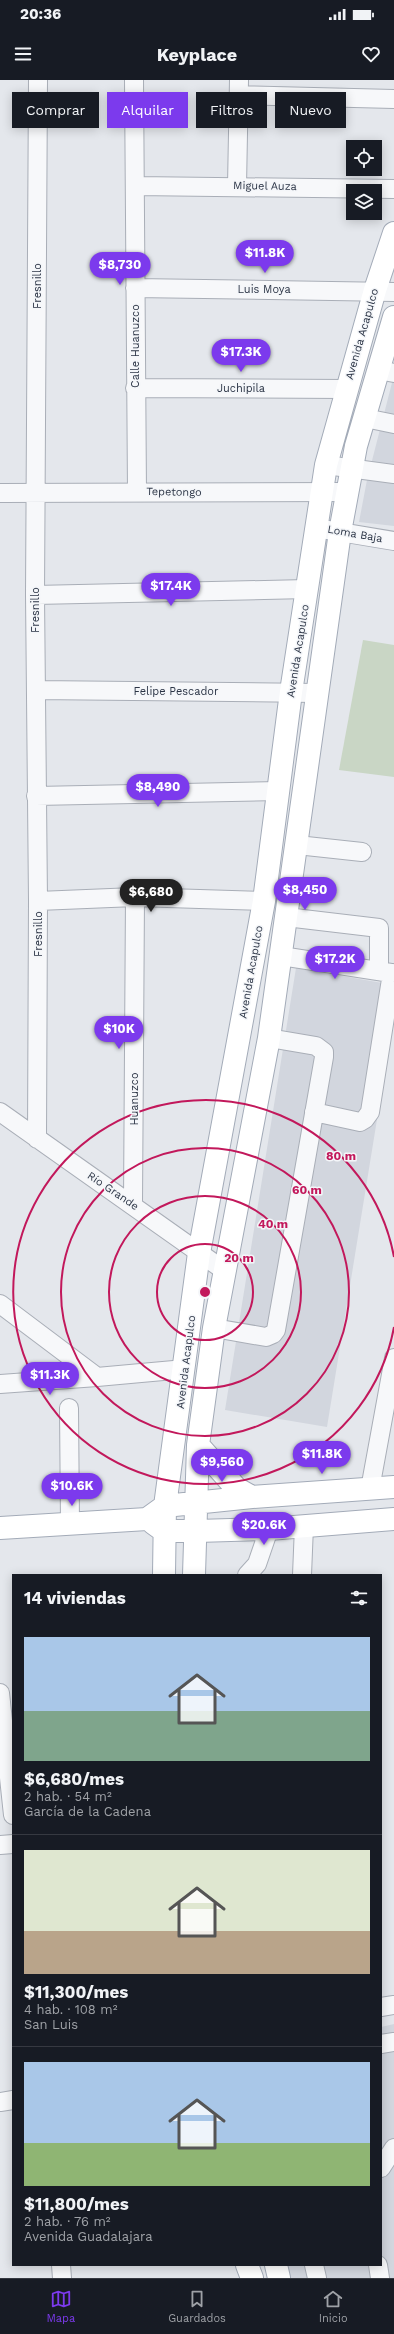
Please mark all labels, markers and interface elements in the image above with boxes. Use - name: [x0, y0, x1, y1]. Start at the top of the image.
- text: 20:36: [20, 5, 61, 23]
- icon: menu: [12, 43, 34, 65]
- icon: heart: [360, 43, 382, 65]
- text: Keyplace: [157, 44, 237, 65]
- chip: Comprar: [12, 92, 99, 128]
- chip: Alquilar: [107, 92, 188, 128]
- chip: Filtros: [196, 92, 267, 128]
- chip: Nuevo: [275, 92, 346, 128]
- map controls: [346, 140, 382, 220]
- button: locate: [346, 140, 382, 176]
- street label: Miguel Auza: [233, 179, 297, 193]
- button: layers: [346, 184, 382, 220]
- pin: $11.8K: [232, 240, 298, 274]
- text: $11.8K: [245, 245, 285, 260]
- pin: $8,730: [87, 252, 153, 286]
- text: $8,730: [99, 257, 141, 272]
- street label: Fresnillo: [31, 263, 44, 309]
- street label: Luis Moya: [237, 283, 291, 296]
- street label: Avenida Acapulco: [343, 287, 381, 381]
- street label: Calle Huanuzco: [129, 304, 142, 388]
- pin: $17.3K: [208, 339, 274, 373]
- text: $17.3K: [221, 344, 261, 359]
- street label: Juchipila: [217, 382, 265, 395]
- street label: Tepetongo: [146, 485, 202, 499]
- street label: Loma Baja: [326, 523, 384, 545]
- pin: $17.4K: [138, 573, 204, 607]
- text: $17.4K: [150, 578, 192, 593]
- street label: Fresnillo: [29, 587, 42, 633]
- street label: Avenida Acapulco: [284, 603, 312, 699]
- street label: Felipe Pescador: [134, 685, 219, 698]
- pin: $8,490: [125, 774, 191, 808]
- text: $8,490: [136, 779, 180, 794]
- pin: $8,450: [272, 877, 338, 911]
- pin: $6,680: [118, 879, 184, 913]
- text: $8,450: [283, 882, 327, 897]
- text: $6,680: [129, 884, 173, 899]
- street label: Fresnillo: [32, 911, 45, 957]
- street label: Avenida Acapulco: [236, 924, 266, 1020]
- pin: $17.2K: [302, 946, 368, 980]
- text: $17.2K: [315, 951, 355, 966]
- pin: $10K: [95, 1016, 143, 1050]
- text: $10K: [103, 1021, 135, 1036]
- street label: Huanuzco: [128, 1072, 141, 1126]
- text: 80 m: [326, 1149, 356, 1163]
- street label: Río Grande: [85, 1169, 141, 1213]
- text: 60 m: [292, 1183, 322, 1197]
- text: 40 m: [258, 1217, 288, 1231]
- text: 20 m: [224, 1251, 254, 1265]
- centre of rings: [198, 1285, 212, 1299]
- street label: Avenida Acapulco: [174, 1314, 198, 1410]
- pin: $11.3K: [17, 1362, 83, 1396]
- text: $11.3K: [30, 1367, 70, 1382]
- pin: $11.8K: [289, 1441, 355, 1475]
- text: $11.8K: [302, 1446, 342, 1461]
- pin: $9,560: [189, 1449, 255, 1483]
- text: $9,560: [200, 1454, 244, 1469]
- pin: $10.6K: [39, 1473, 105, 1507]
- text: $10.6K: [51, 1478, 93, 1493]
- pin: $20.6K: [231, 1512, 297, 1546]
- text: $20.6K: [241, 1517, 287, 1532]
- icon: filters: [348, 1587, 370, 1609]
- text: 14 viviendas: [24, 1588, 126, 1608]
- icon: home: [161, 1663, 233, 1735]
- text: $6,680/mes: [24, 1769, 124, 1789]
- text: 2 hab. · 54 m²: [24, 1789, 112, 1804]
- text: García de la Cadena: [24, 1804, 151, 1819]
- icon: home: [161, 1876, 233, 1948]
- text: $11,300/mes: [24, 1982, 128, 2002]
- text: 4 hab. · 108 m²: [24, 2002, 117, 2017]
- text: San Luis: [24, 2017, 78, 2032]
- icon: home: [161, 2088, 233, 2160]
- text: $11,800/mes: [24, 2194, 129, 2214]
- text: 2 hab. · 76 m²: [24, 2214, 111, 2229]
- text: Avenida Guadalajara: [24, 2229, 153, 2244]
- tab: Mapa: [46, 2288, 75, 2325]
- tab: Guardados: [168, 2288, 226, 2325]
- tab: Inicio: [319, 2288, 347, 2325]

